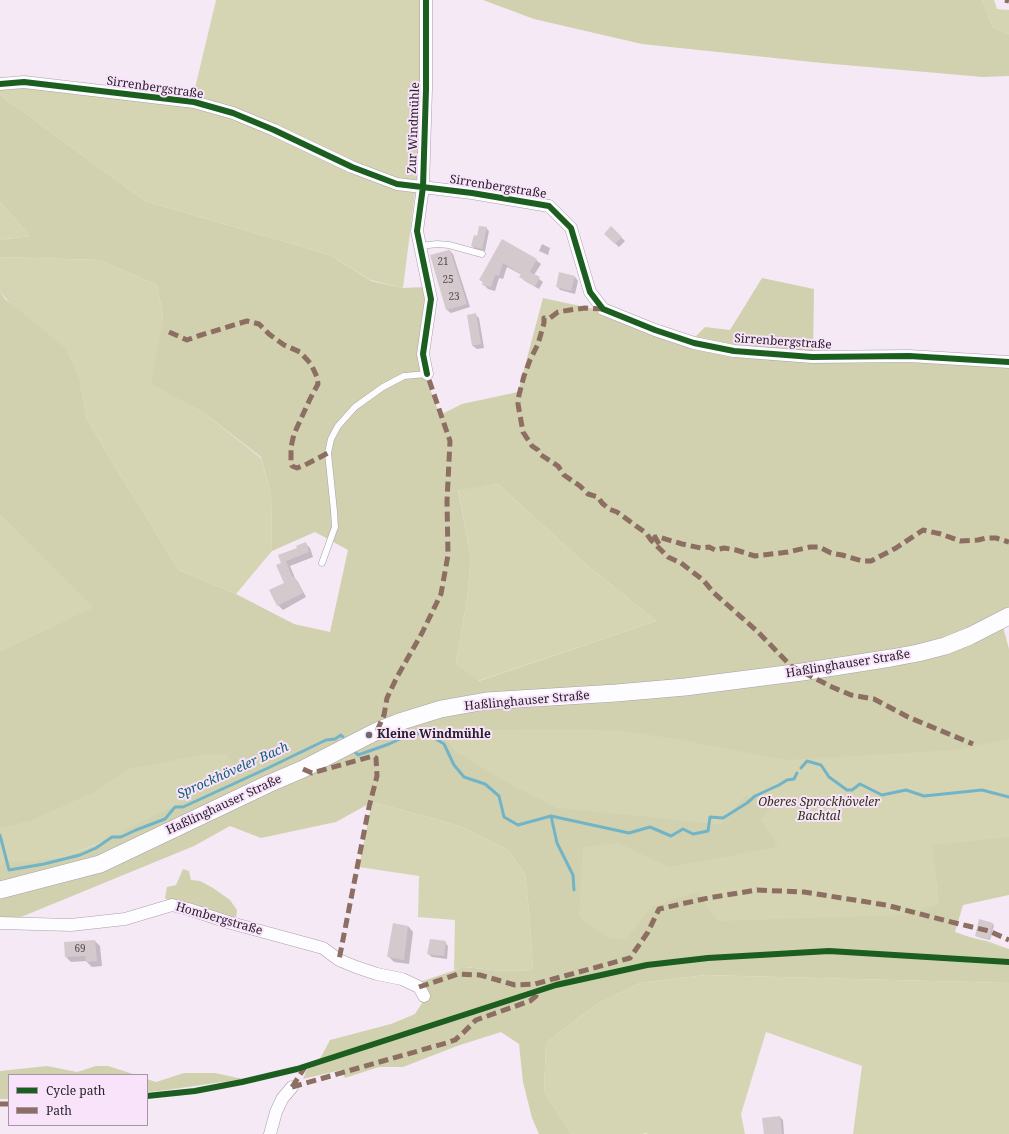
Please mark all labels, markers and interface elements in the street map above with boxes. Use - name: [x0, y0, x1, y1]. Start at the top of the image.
- street label: Sirrenbergstraße: [106, 74, 204, 102]
- street label: Zur Windmühle: [405, 82, 423, 174]
- street label: Sirrenbergstraße: [449, 172, 547, 202]
- house number: 21: [437, 256, 449, 268]
- house number: 25: [442, 274, 454, 286]
- house number: 23: [448, 291, 460, 303]
- street label: Sirrenbergstraße: [734, 331, 832, 353]
- street label: Haßlinghauser Straße: [785, 647, 911, 681]
- street label: Haßlinghauser Straße: [464, 688, 590, 714]
- place label: Kleine Windmühle: [377, 728, 491, 742]
- marker: Kleine Windmühle: [364, 730, 374, 740]
- water label: Sprockhöveler Bach: [175, 739, 291, 803]
- street label: Haßlinghauser Straße: [164, 772, 284, 838]
- park label: Oberes Sprockhöveler Bachtal: [758, 796, 880, 824]
- street label: Hombergstraße: [174, 900, 264, 938]
- house number: 69: [74, 943, 86, 955]
- legend: [8, 1074, 148, 1126]
- text: Cycle path: [46, 1082, 105, 1099]
- text: Path: [46, 1102, 72, 1119]

